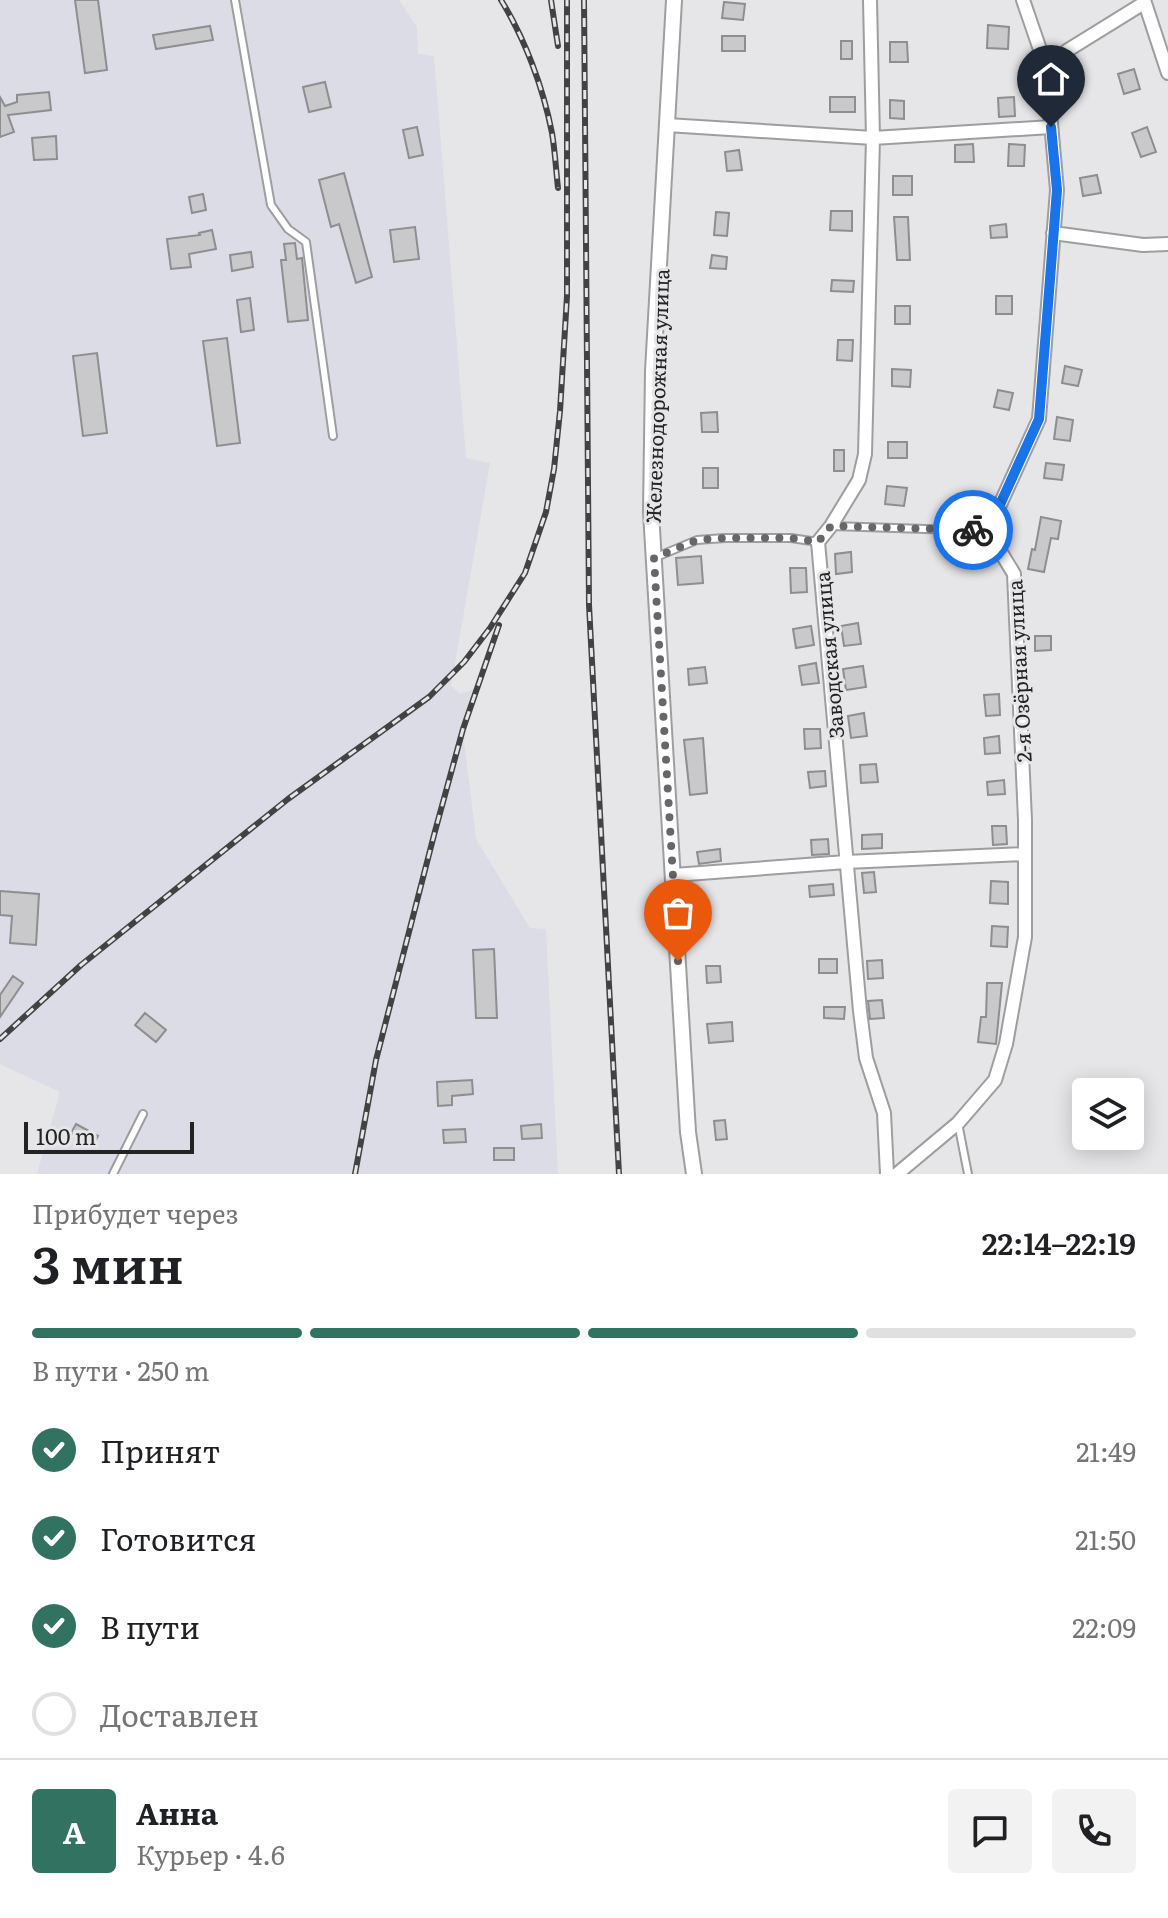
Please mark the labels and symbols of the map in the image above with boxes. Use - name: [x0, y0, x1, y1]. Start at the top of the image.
- pin: [1017, 45, 1085, 127]
- street label: Железнодорожная улица: [637, 268, 675, 524]
- courier: [933, 490, 1013, 570]
- street label: Заводская улица: [806, 570, 850, 740]
- street label: 2-я Озёрная улица: [998, 579, 1038, 763]
- pin: [644, 879, 712, 961]
- scale bar: [24, 1118, 194, 1154]

